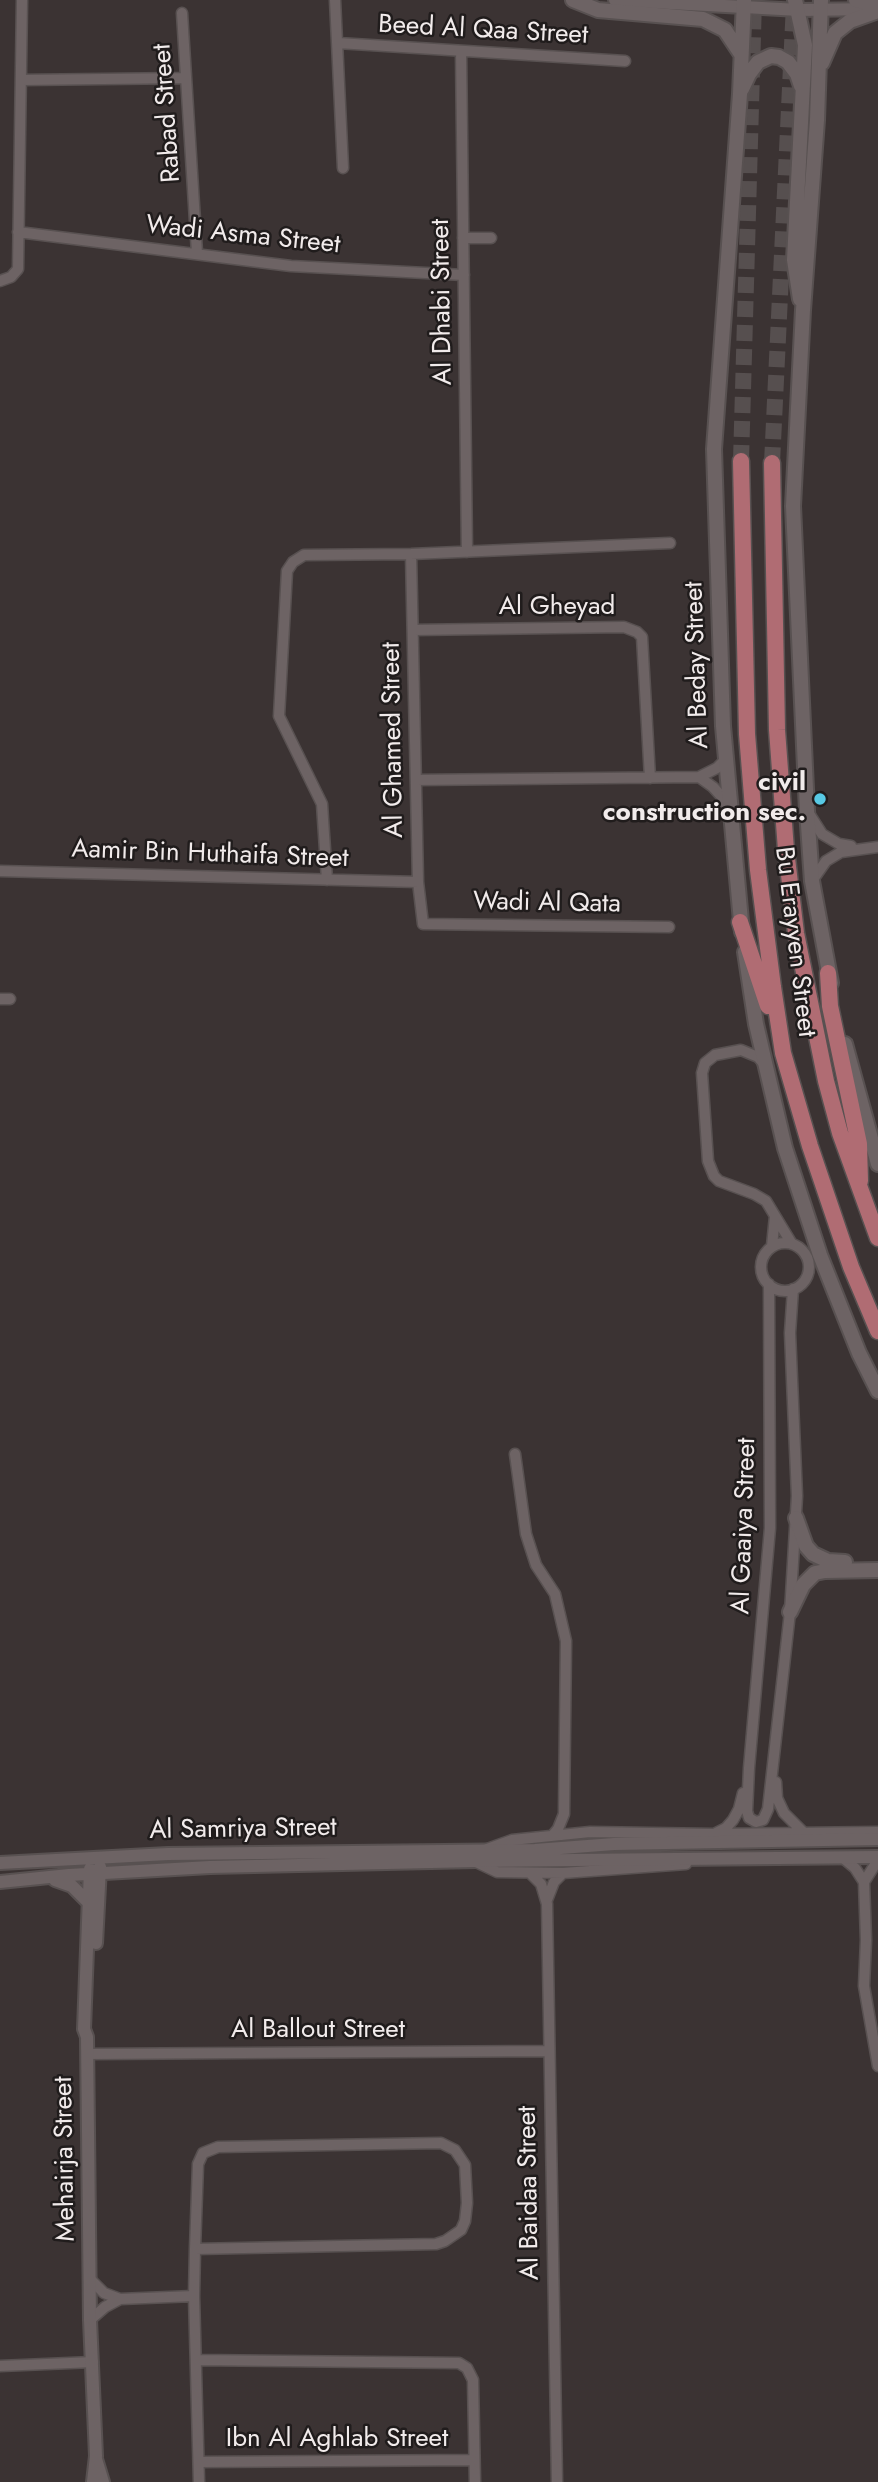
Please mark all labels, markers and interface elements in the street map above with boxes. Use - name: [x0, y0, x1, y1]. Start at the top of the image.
- street label: Beed Al Qaa Street: [377, 10, 589, 52]
- street label: Rabad Street: [148, 43, 188, 183]
- street label: Wadi Asma Street: [144, 210, 342, 262]
- street label: Al Dhabi Street: [426, 219, 460, 385]
- street label: Al Beday Street: [679, 581, 717, 749]
- street label: Al Gheyad: [499, 592, 615, 624]
- street label: Al Ghamed Street: [377, 642, 411, 838]
- place label: civil construction sec.: [603, 768, 806, 830]
- marker: civil construction sec.: [812, 791, 828, 807]
- street label: Aamir Bin Huthaifa Street: [71, 835, 349, 875]
- street label: Bu Erayyen Street: [767, 845, 821, 1039]
- street label: Wadi Al Qata: [473, 887, 621, 921]
- street label: Al Gaaiya Street: [726, 1437, 764, 1615]
- street label: Al Samriya Street: [149, 1813, 337, 1847]
- street label: Al Ballout Street: [231, 2015, 405, 2047]
- street label: Mehairja Street: [49, 2076, 83, 2242]
- street label: Al Baidaa Street: [513, 2106, 547, 2280]
- street label: Ibn Al Aghlab Street: [226, 2424, 448, 2456]

